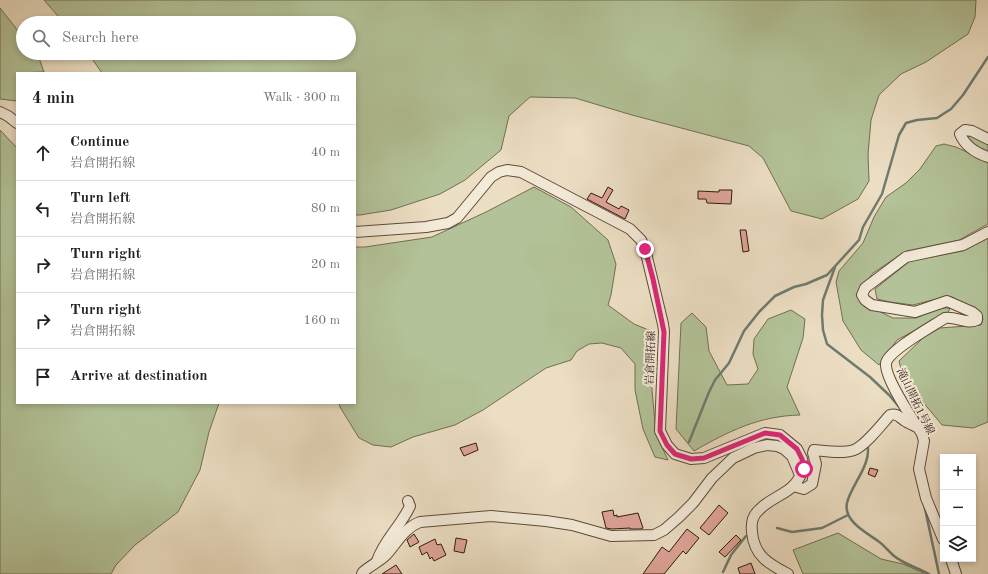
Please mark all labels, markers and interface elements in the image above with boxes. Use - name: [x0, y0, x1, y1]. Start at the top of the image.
- search box: [16, 16, 356, 60]
- icon: search: [30, 27, 52, 49]
- text: Search here: [62, 31, 139, 46]
- text: 4 min: [32, 90, 75, 107]
- text: Walk · 300 m: [263, 91, 340, 104]
- text: Continue: [70, 135, 129, 150]
- icon: ahead: [32, 142, 54, 164]
- text: 40 m: [311, 146, 340, 159]
- text: 岩倉開拓線: [70, 157, 135, 170]
- text: Turn left: [70, 191, 130, 206]
- icon: left: [32, 198, 54, 220]
- text: 80 m: [311, 202, 340, 215]
- text: 岩倉開拓線: [70, 213, 135, 226]
- route end: [636, 240, 654, 258]
- text: Turn right: [70, 247, 141, 262]
- icon: right: [32, 254, 54, 276]
- text: 20 m: [311, 258, 340, 271]
- text: 岩倉開拓線: [70, 269, 135, 282]
- text: Turn right: [70, 303, 141, 318]
- icon: right: [32, 310, 54, 332]
- text: 160 m: [303, 314, 340, 327]
- text: 岩倉開拓線: [70, 325, 135, 338]
- street label: 岩倉開拓線: [643, 330, 658, 386]
- icon: arrive: [32, 366, 54, 388]
- street label: 滝山開拓1号線: [894, 366, 937, 437]
- text: Arrive at destination: [70, 369, 208, 384]
- map controls: [940, 454, 976, 562]
- button: +: [940, 454, 976, 490]
- route start: [795, 460, 813, 478]
- button: −: [940, 490, 976, 526]
- button: layers: [940, 526, 976, 562]

